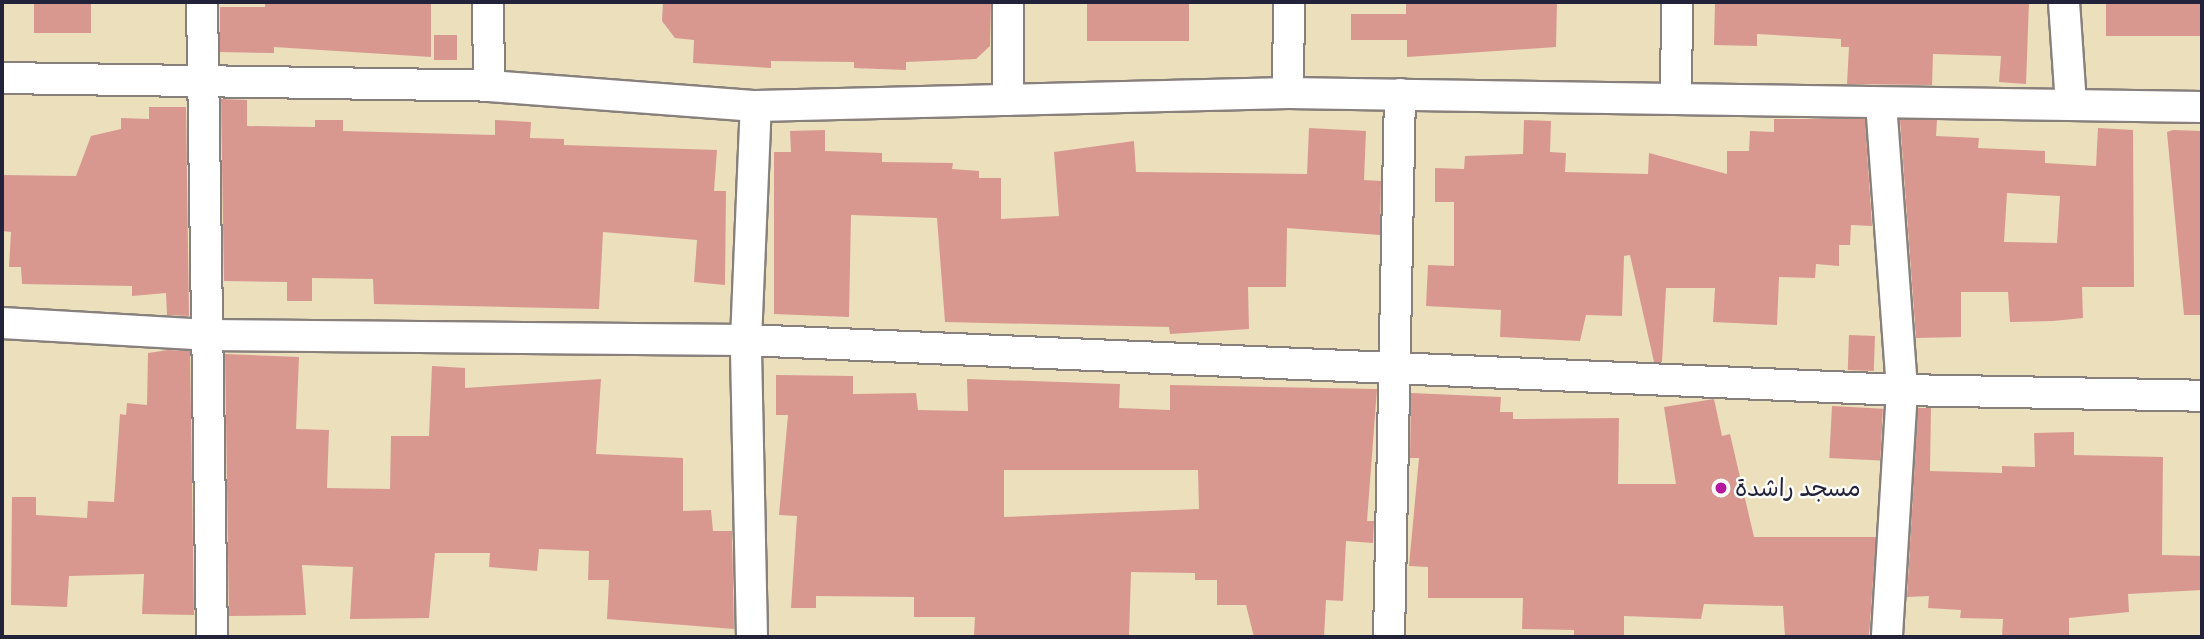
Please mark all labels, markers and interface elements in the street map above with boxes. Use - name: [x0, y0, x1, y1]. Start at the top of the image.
- place label: مسجد راشدة: [1735, 474, 1861, 502]
- marker: مسجد راشدة: [1713, 480, 1729, 496]

